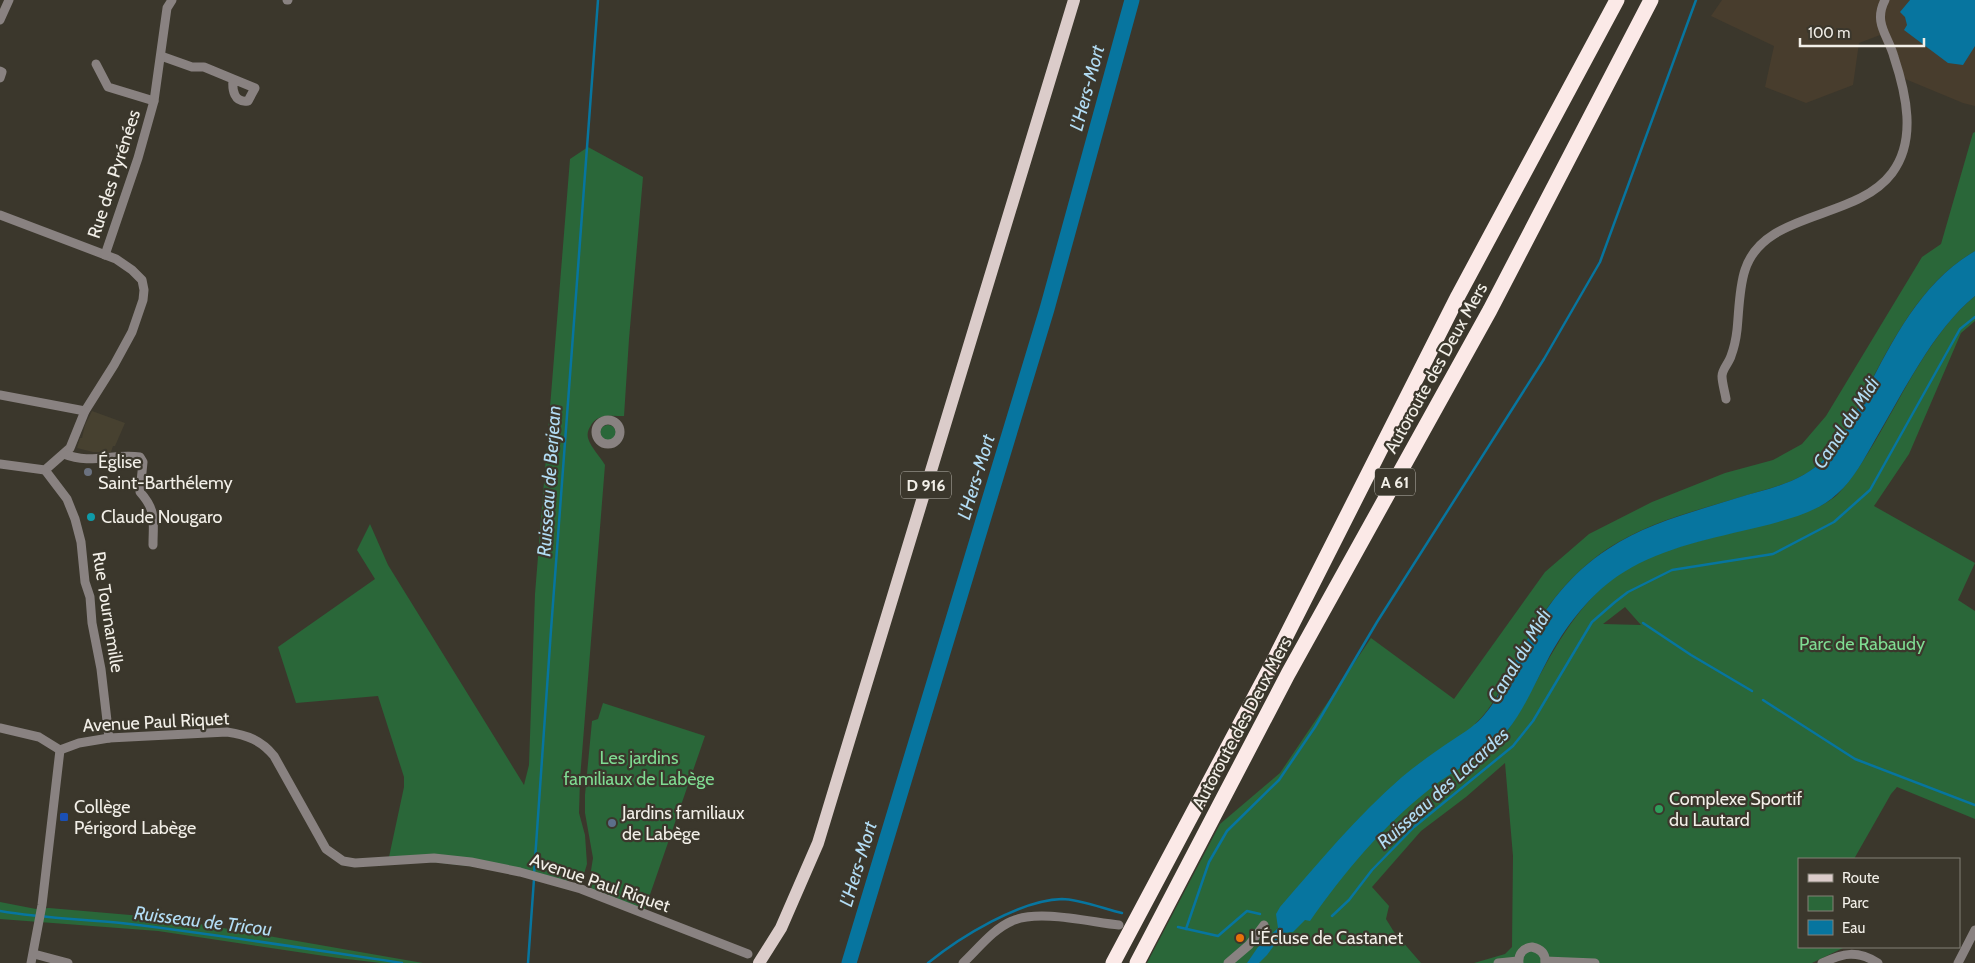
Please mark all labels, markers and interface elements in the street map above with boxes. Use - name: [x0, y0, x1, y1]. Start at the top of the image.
- scale bar: [1800, 15, 1924, 47]
- text: 100 m: [1808, 24, 1850, 42]
- water label: L'Hers-Mort: [1065, 42, 1110, 133]
- street label: Rue des Pyrénées: [83, 107, 145, 241]
- street label: Autoroute des Deux Mers: [1380, 279, 1492, 457]
- water label: Canal du Midi: [1808, 372, 1885, 473]
- water label: Ruisseau de Berjean: [532, 405, 566, 557]
- water label: L'Hers-Mort: [952, 431, 1000, 522]
- place label: Église Saint-Barthélemy: [98, 451, 233, 494]
- marker: Église Saint-Barthélemy: [82, 466, 94, 478]
- road number: A 61: [1375, 468, 1415, 496]
- road number: D 916: [901, 472, 951, 498]
- place label: Claude Nougaro: [101, 506, 222, 528]
- marker: Claude Nougaro: [85, 511, 97, 523]
- street label: Rue Tournamille: [88, 550, 128, 674]
- water label: Canal du Midi: [1482, 604, 1556, 707]
- street label: Autoroute des Deux Mers: [1187, 633, 1297, 813]
- park label: Parc de Rabaudy: [1799, 633, 1925, 655]
- street label: Avenue Paul Riquet: [82, 707, 230, 737]
- water label: Ruisseau des Lacardes: [1372, 723, 1514, 853]
- park label: Les jardins familiaux de Labège: [563, 747, 715, 790]
- place label: Complexe Sportif du Lautard: [1669, 788, 1802, 831]
- place label: Collège Périgord Labège: [74, 796, 196, 839]
- place label: Jardins familiaux de Labège: [621, 802, 745, 845]
- marker: Complexe Sportif du Lautard: [1653, 803, 1665, 815]
- marker: Collège Périgord Labège: [58, 811, 70, 823]
- marker: Jardins familiaux de Labège: [606, 817, 618, 829]
- water label: L'Hers-Mort: [834, 818, 882, 909]
- street label: Avenue Paul Riquet: [527, 849, 673, 917]
- legend: [1798, 858, 1960, 948]
- text: Route: [1842, 869, 1880, 887]
- text: Parc: [1842, 894, 1869, 912]
- water label: Ruisseau de Tricou: [133, 901, 273, 941]
- text: Eau: [1842, 919, 1865, 937]
- place label: L'Écluse de Castanet: [1250, 927, 1403, 949]
- marker: L'Écluse de Castanet: [1234, 932, 1246, 944]

